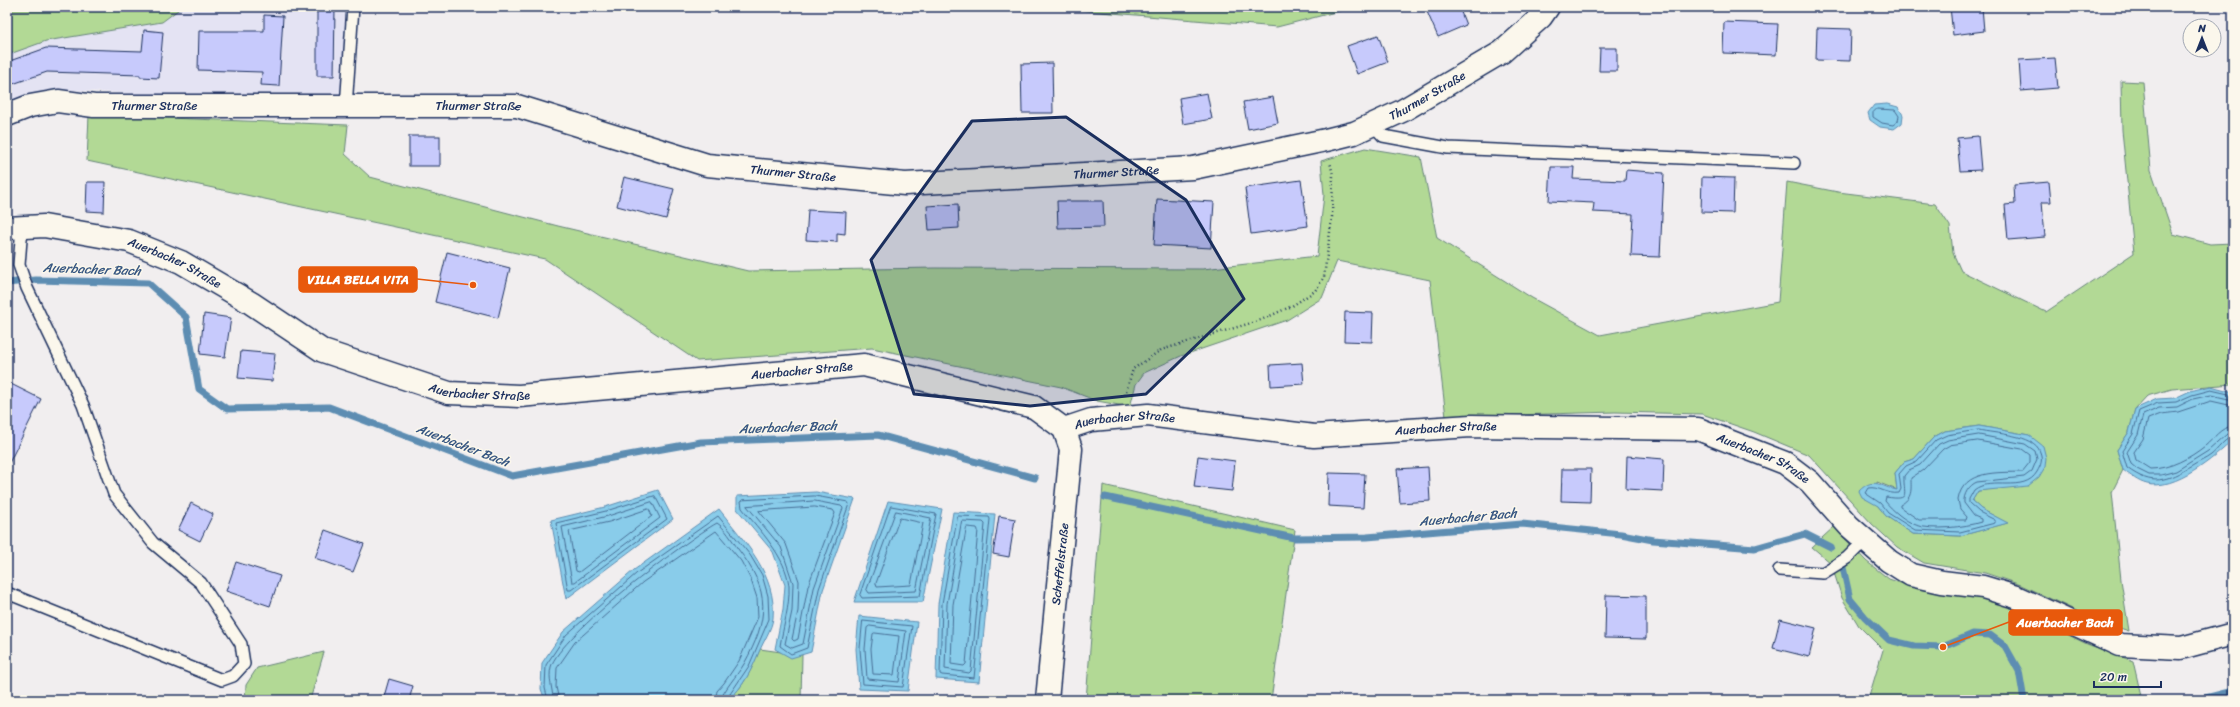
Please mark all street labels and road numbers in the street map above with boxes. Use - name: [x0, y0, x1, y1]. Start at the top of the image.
- street label: Thurmer Straße: [1385, 65, 1470, 127]
- street label: Thurmer Straße: [112, 95, 198, 117]
- street label: Thurmer Straße: [436, 95, 525, 118]
- street label: Thurmer Straße: [749, 158, 837, 188]
- street label: Thurmer Straße: [1073, 159, 1160, 186]
- street label: Auerbacher Straße: [124, 230, 226, 295]
- street label: Auerbacher Straße: [749, 355, 854, 386]
- street label: Auerbacher Straße: [425, 376, 531, 407]
- street label: Auerbacher Straße: [1070, 404, 1177, 436]
- street label: Auerbacher Straße: [1393, 415, 1497, 442]
- street label: Auerbacher Straße: [1712, 426, 1815, 490]
- street label: Scheffelstraße: [1045, 522, 1075, 606]

